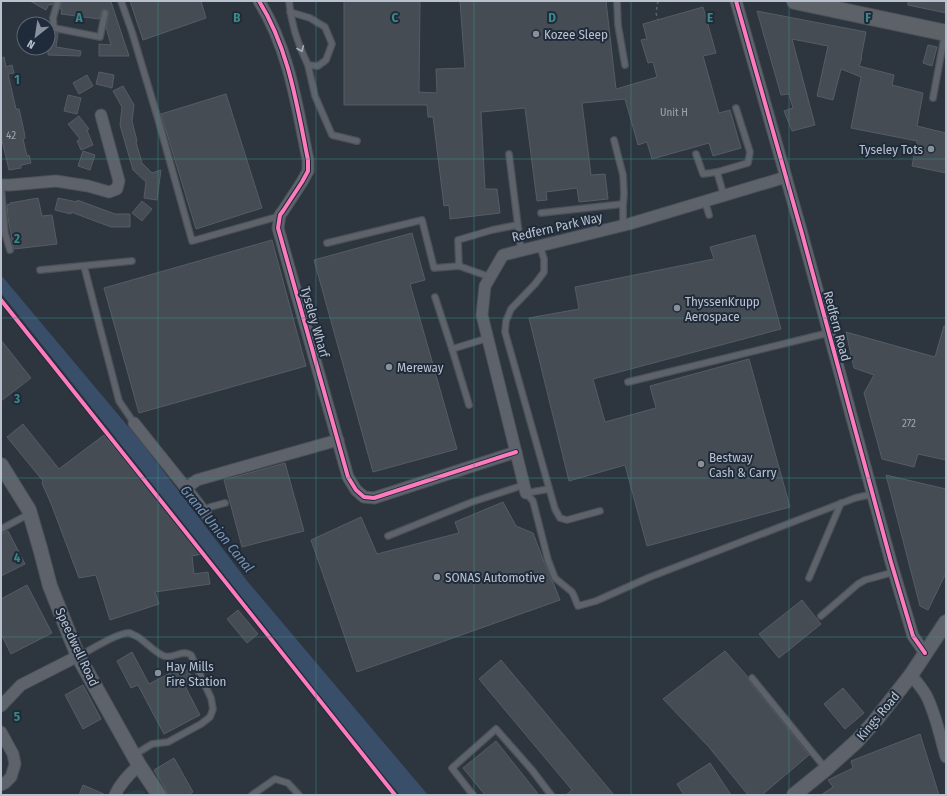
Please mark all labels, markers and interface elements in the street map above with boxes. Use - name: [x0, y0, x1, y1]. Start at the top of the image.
- text: A: [74, 10, 83, 25]
- text: B: [233, 10, 241, 25]
- text: C: [392, 10, 399, 25]
- text: D: [548, 10, 556, 25]
- text: E: [707, 10, 713, 25]
- text: F: [865, 10, 871, 25]
- north arrow: [16, 16, 56, 56]
- place label: Kozee Sleep: [544, 27, 608, 42]
- marker: Kozee Sleep: [531, 29, 541, 39]
- text: N: [25, 37, 37, 52]
- one-way arrow: [296, 46, 304, 53]
- text: 1: [14, 72, 20, 87]
- house number: Unit H: [660, 106, 688, 119]
- house number: 42: [6, 129, 16, 142]
- place label: Tyseley Tots: [859, 142, 923, 157]
- marker: Tyseley Tots: [926, 144, 936, 154]
- street label: Redfern Park Way: [510, 209, 604, 245]
- text: 2: [13, 231, 20, 246]
- street label: Tyseley Wharf: [298, 285, 333, 360]
- street label: Redfern Road: [820, 289, 854, 363]
- place label: ThyssenKrupp Aerospace: [685, 294, 760, 324]
- marker: ThyssenKrupp Aerospace: [672, 303, 682, 313]
- place label: Mereway: [397, 360, 444, 375]
- marker: Mereway: [384, 362, 394, 372]
- text: 3: [13, 391, 20, 406]
- house number: 272: [902, 417, 916, 430]
- place label: Bestway Cash & Carry: [709, 450, 777, 480]
- marker: Bestway Cash & Carry: [696, 459, 706, 469]
- water label: Grand Union Canal: [177, 482, 257, 576]
- text: 4: [14, 550, 21, 565]
- place label: SONAS Automotive: [445, 570, 545, 585]
- marker: SONAS Automotive: [432, 572, 442, 582]
- street label: Speedwell Road: [52, 605, 102, 689]
- place label: Hay Mills Fire Station: [166, 659, 226, 689]
- marker: Hay Mills Fire Station: [153, 668, 163, 678]
- street label: Kings Road: [853, 689, 903, 743]
- text: 5: [14, 709, 20, 724]

